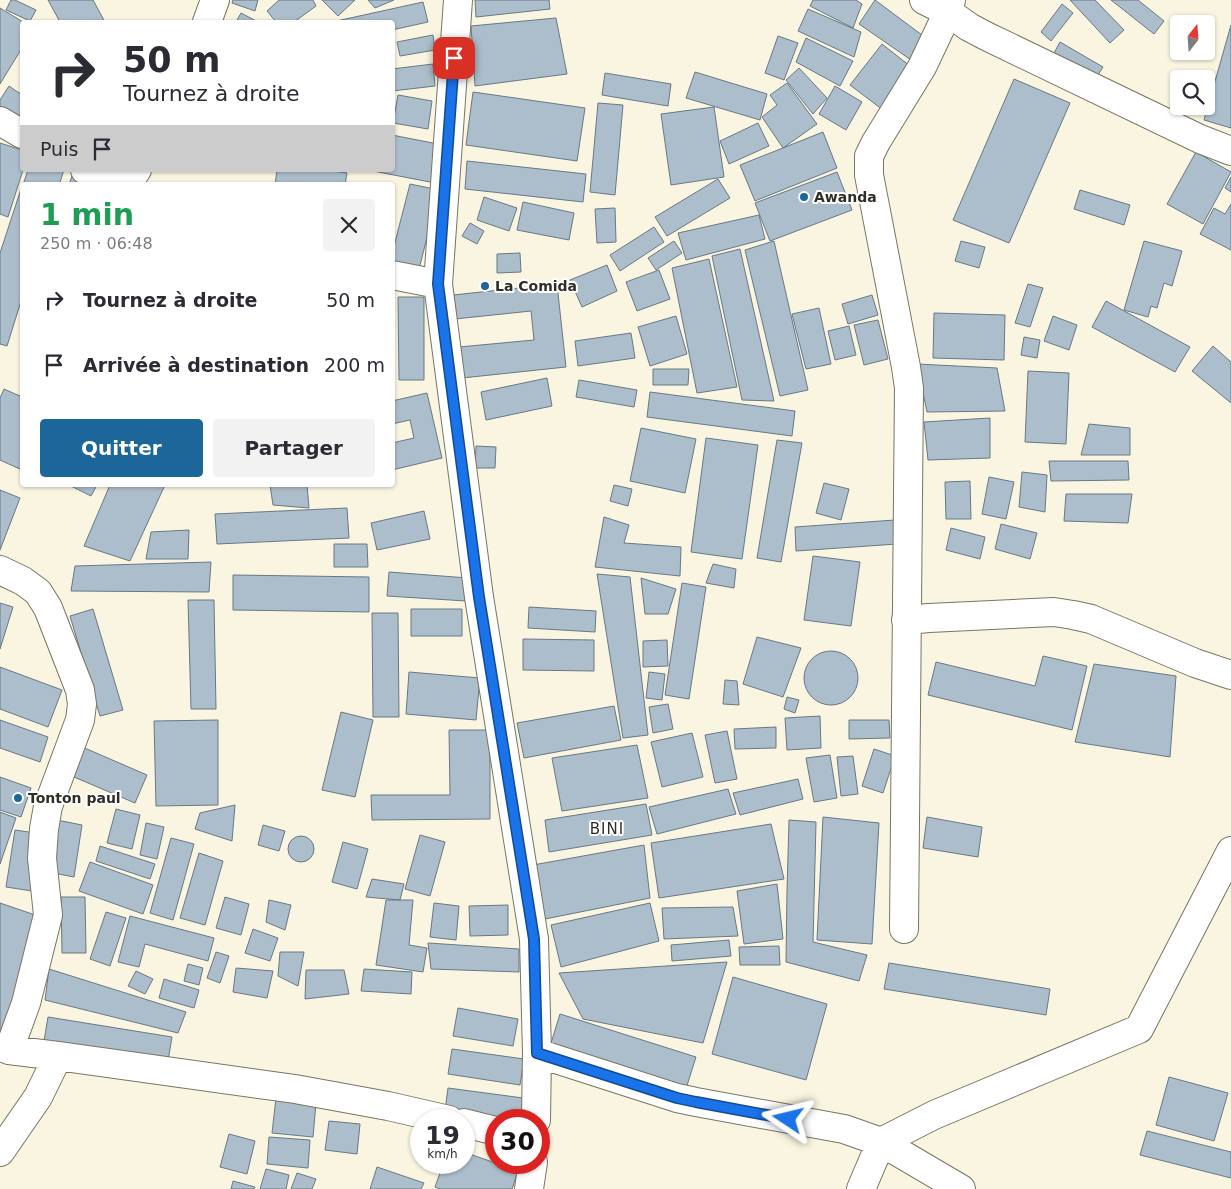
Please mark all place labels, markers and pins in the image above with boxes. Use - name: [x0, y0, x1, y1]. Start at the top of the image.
- pin: [433, 37, 475, 79]
- place label: Awanda: [814, 189, 877, 205]
- marker: Awanda: [798, 191, 810, 203]
- place label: La Comida: [495, 278, 577, 294]
- marker: La Comida: [479, 280, 491, 292]
- place label: Tonton paul: [28, 790, 121, 806]
- marker: Tonton paul: [12, 792, 24, 804]

